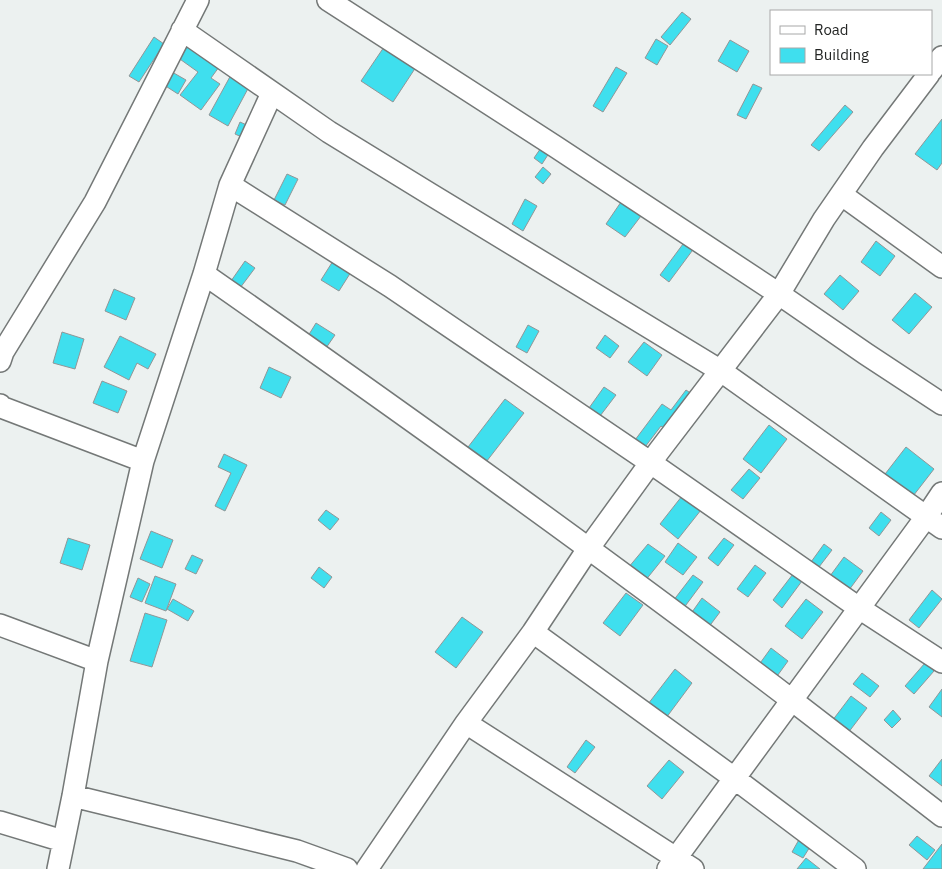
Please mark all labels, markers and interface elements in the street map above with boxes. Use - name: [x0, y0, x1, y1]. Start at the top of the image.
- legend: [770, 10, 932, 75]
- text: Road: [814, 20, 849, 39]
- text: Building: [814, 45, 869, 64]

